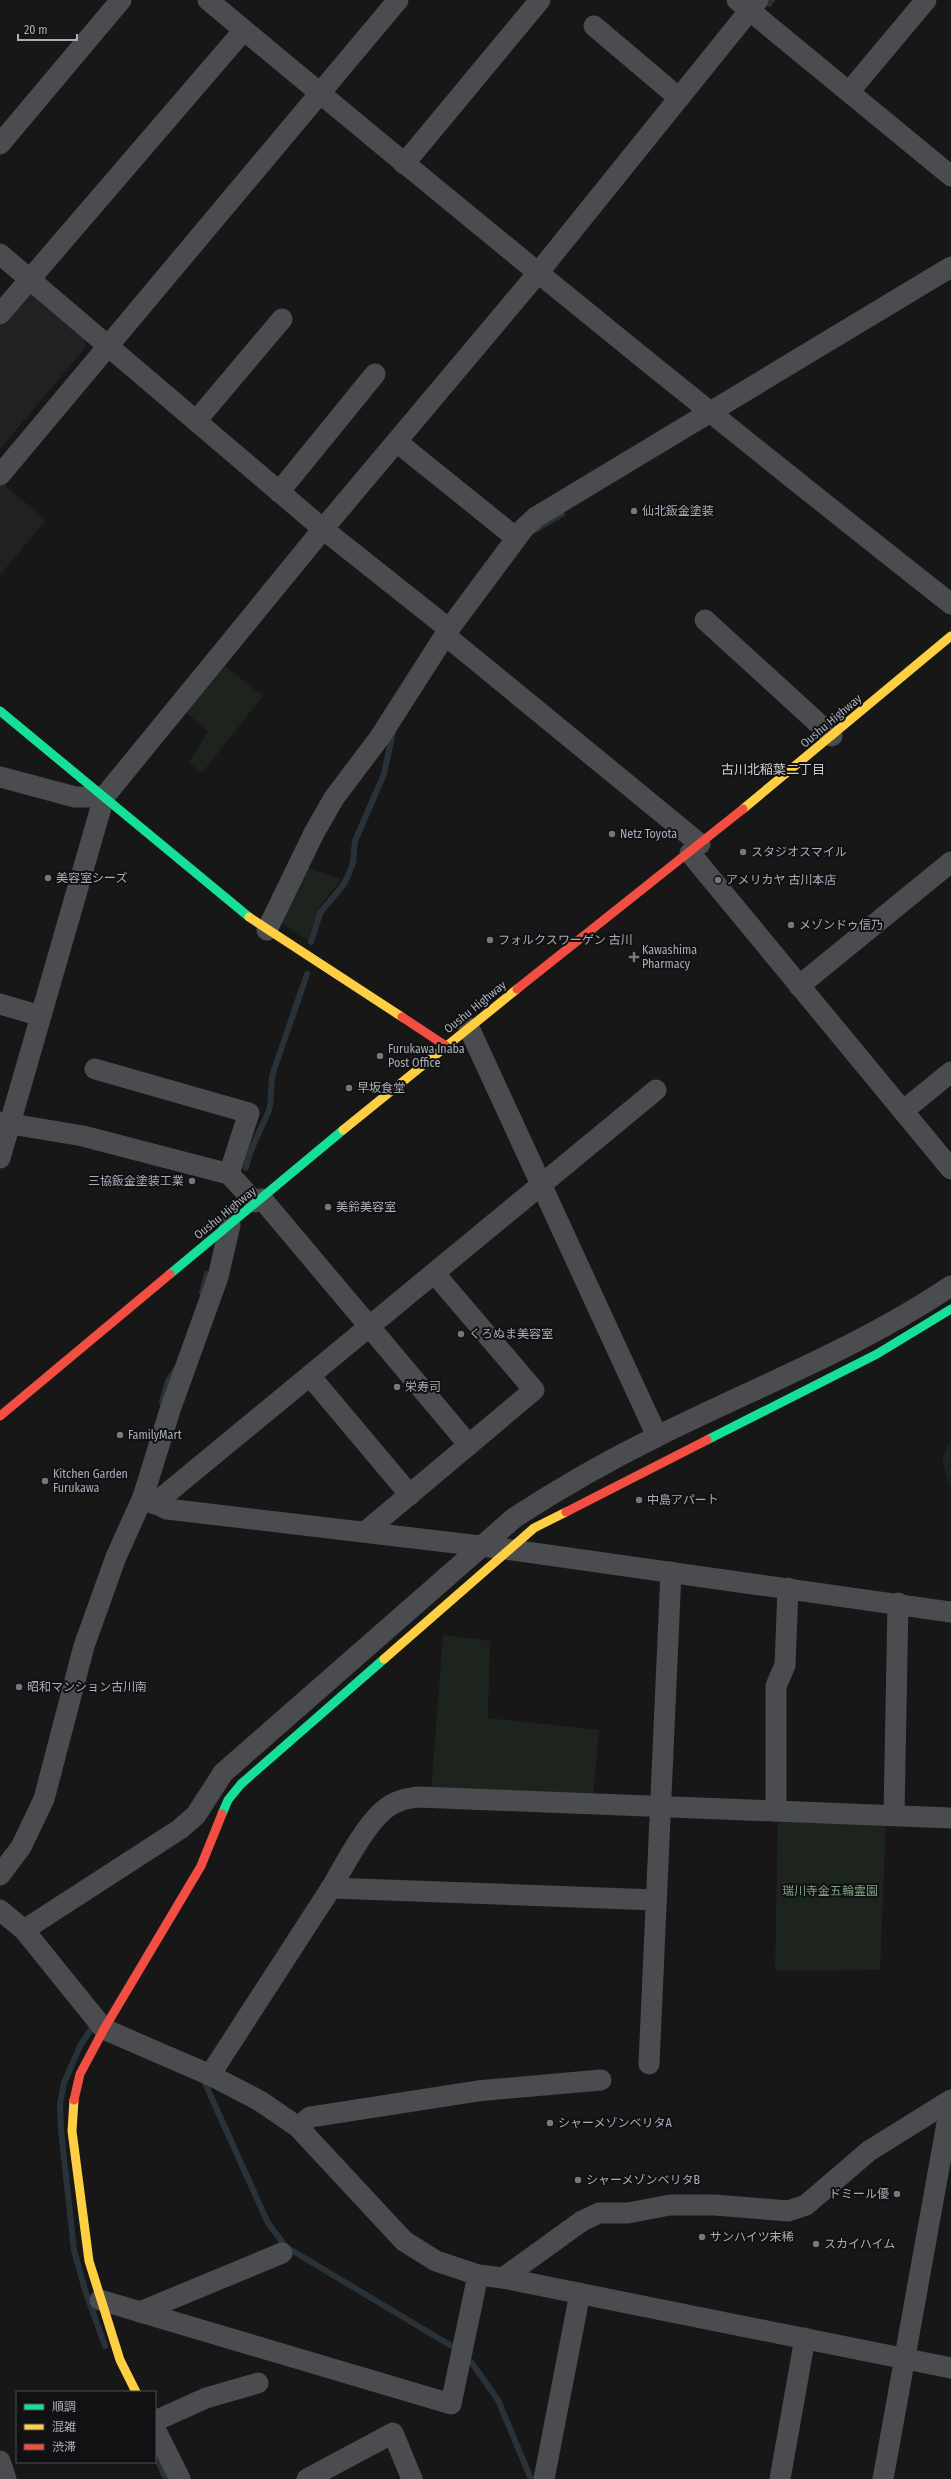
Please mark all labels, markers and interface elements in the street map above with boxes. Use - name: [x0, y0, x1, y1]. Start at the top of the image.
- scale bar: [18, 16, 77, 42]
- text: 20 m: [24, 23, 48, 37]
- place label: 仙北鈑金塗装: [642, 504, 714, 518]
- marker: 仙北鈑金塗装: [629, 506, 639, 516]
- street label: Oushu Highway: [798, 691, 865, 751]
- district label: 古川北稲葉二丁目: [721, 762, 825, 777]
- place label: Netz Toyota: [620, 827, 677, 841]
- marker: Netz Toyota: [607, 829, 617, 839]
- place label: スタジオスマイル: [751, 845, 847, 859]
- marker: スタジオスマイル: [738, 847, 748, 857]
- place label: 美容室シーズ: [56, 871, 127, 885]
- marker: 美容室シーズ: [43, 873, 53, 883]
- place label: アメリカヤ 古川本店: [726, 873, 836, 887]
- marker: アメリカヤ 古川本店: [713, 875, 723, 885]
- place label: メゾンドゥ信乃: [799, 918, 883, 932]
- marker: メゾンドゥ信乃: [786, 920, 796, 930]
- place label: フォルクスワーゲン 古川: [498, 933, 632, 947]
- marker: フォルクスワーゲン 古川: [485, 935, 495, 945]
- place label: Kawashima Pharmacy: [642, 943, 697, 971]
- marker: Kawashima Pharmacy: [629, 952, 639, 962]
- street label: Oushu Highway: [441, 977, 509, 1036]
- place label: Furukawa Inaba Post Office: [388, 1042, 465, 1070]
- marker: Furukawa Inaba Post Office: [375, 1051, 385, 1061]
- place label: 早坂食堂: [357, 1081, 405, 1095]
- marker: 早坂食堂: [344, 1083, 354, 1093]
- place label: 三協鈑金塗装工業: [88, 1174, 184, 1188]
- marker: 三協鈑金塗装工業: [187, 1176, 197, 1186]
- street label: Oushu Highway: [191, 1183, 259, 1242]
- place label: 美鈴美容室: [336, 1200, 396, 1214]
- marker: 美鈴美容室: [323, 1202, 333, 1212]
- place label: くろぬま美容室: [469, 1327, 553, 1341]
- marker: くろぬま美容室: [456, 1329, 466, 1339]
- place label: 栄寿司: [405, 1380, 441, 1394]
- marker: 栄寿司: [392, 1382, 402, 1392]
- place label: FamilyMart: [128, 1428, 182, 1442]
- marker: FamilyMart: [115, 1430, 125, 1440]
- place label: Kitchen Garden Furukawa: [53, 1467, 128, 1495]
- marker: Kitchen Garden Furukawa: [40, 1476, 50, 1486]
- place label: 中島アパート: [647, 1493, 719, 1507]
- marker: 中島アパート: [634, 1495, 644, 1505]
- place label: 昭和マンション古川南: [27, 1680, 147, 1694]
- marker: 昭和マンション古川南: [14, 1682, 24, 1692]
- park label: 瑞川寺金五輪霊園: [782, 1884, 878, 1898]
- place label: シャーメゾンベリタA: [558, 2116, 673, 2130]
- marker: シャーメゾンベリタA: [545, 2118, 555, 2128]
- place label: シャーメゾンベリタB: [586, 2173, 701, 2187]
- marker: シャーメゾンベリタB: [573, 2175, 583, 2185]
- place label: ドミール優: [829, 2187, 889, 2201]
- marker: ドミール優: [892, 2189, 902, 2199]
- place label: サンハイツ末稀: [710, 2230, 794, 2244]
- marker: サンハイツ末稀: [697, 2232, 707, 2242]
- place label: スカイハイム: [824, 2237, 895, 2251]
- marker: スカイハイム: [811, 2239, 821, 2249]
- legend: [16, 2391, 156, 2463]
- text: 順調: [52, 2400, 76, 2414]
- text: 混雑: [52, 2420, 76, 2434]
- text: 渋滞: [52, 2440, 76, 2454]

